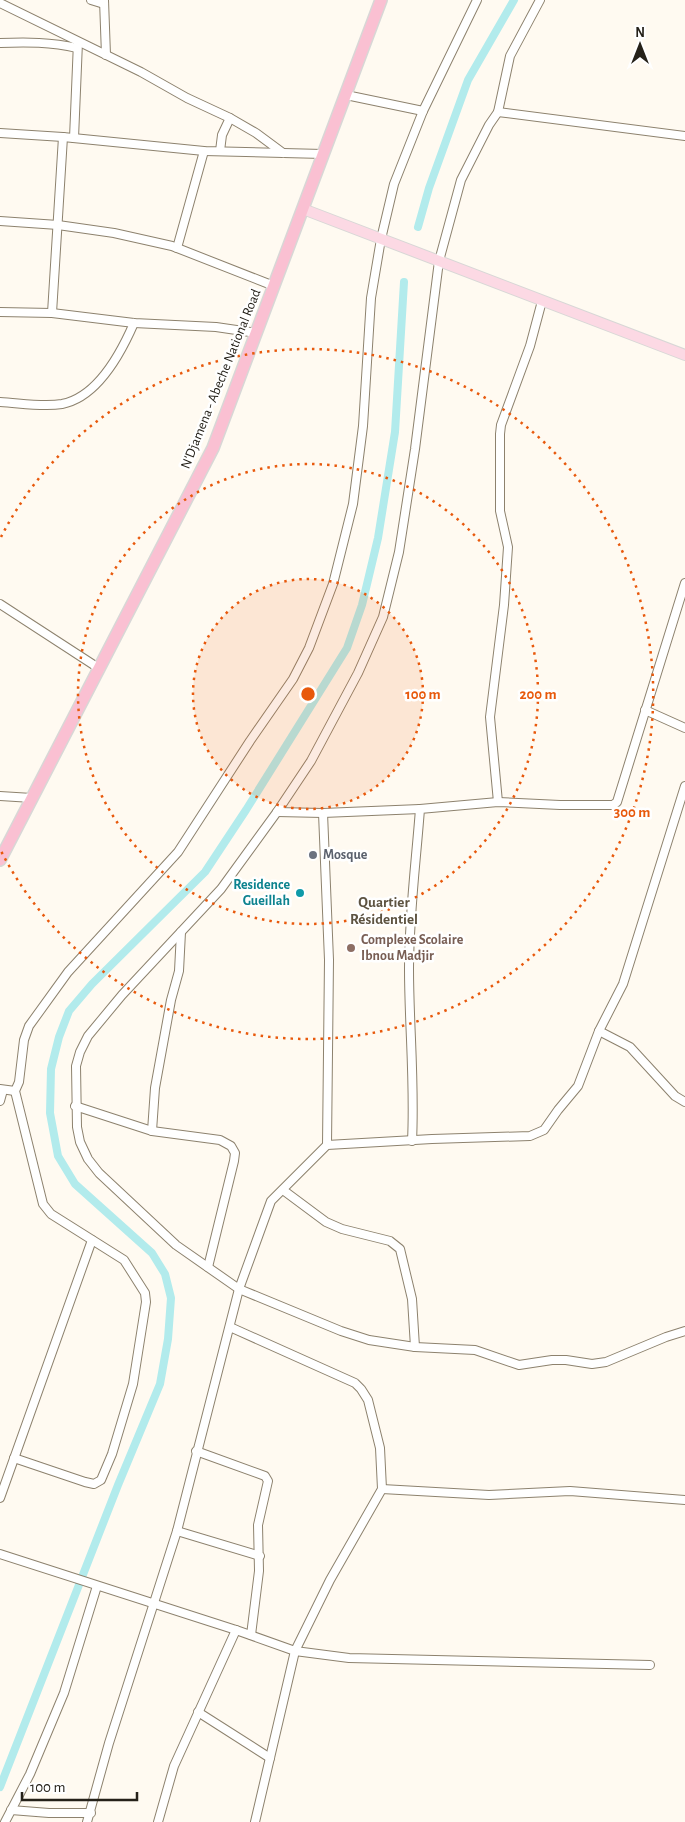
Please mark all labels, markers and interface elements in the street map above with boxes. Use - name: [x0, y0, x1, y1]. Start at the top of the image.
- north arrow: [615, 20, 665, 70]
- text: N: [635, 26, 645, 40]
- street label: N'Djamena - Abeche National Road: [178, 287, 264, 471]
- centre of rings: [299, 685, 317, 703]
- text: 100 m: [405, 687, 441, 702]
- text: 200 m: [519, 687, 557, 702]
- text: 300 m: [614, 805, 650, 820]
- place label: Mosque: [323, 848, 368, 862]
- marker: Mosque: [307, 849, 319, 861]
- place label: Residence Gueillah: [233, 878, 290, 908]
- marker: Residence Gueillah: [294, 887, 306, 899]
- district label: Quartier Résidentiel: [350, 895, 418, 927]
- place label: Complexe Scolaire Ibnou Madjir: [361, 933, 464, 963]
- marker: Complexe Scolaire Ibnou Madjir: [345, 942, 357, 954]
- scale bar: [22, 1770, 138, 1802]
- text: 100 m: [30, 1780, 65, 1795]

